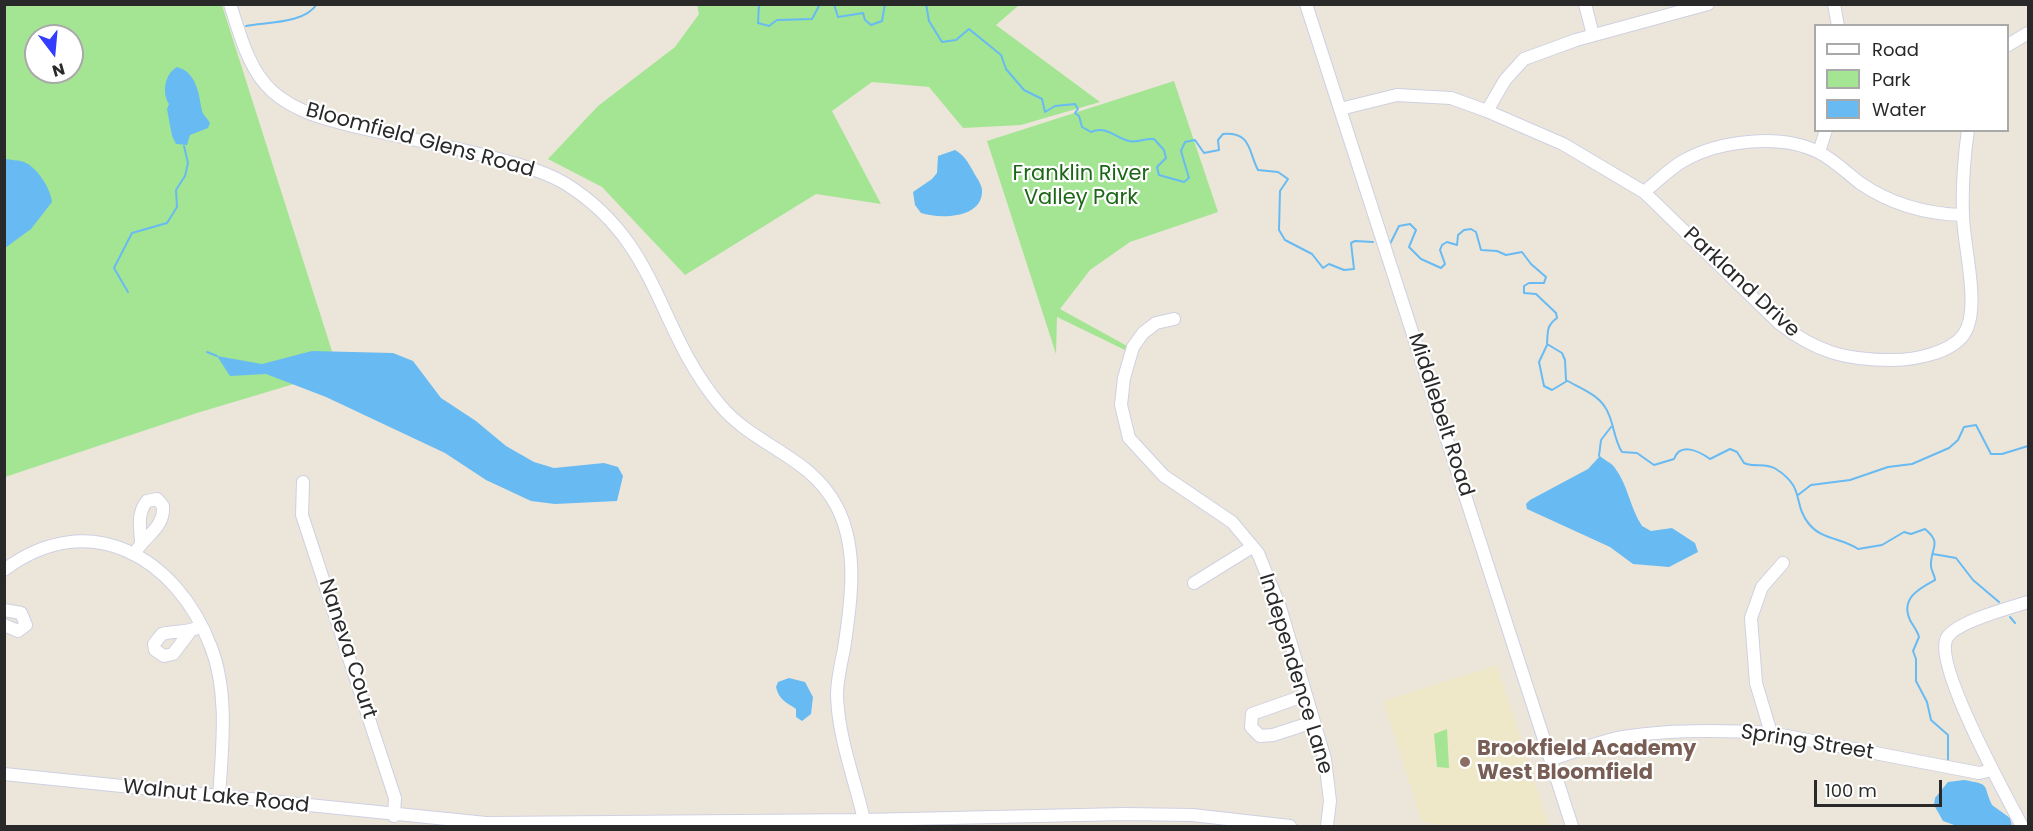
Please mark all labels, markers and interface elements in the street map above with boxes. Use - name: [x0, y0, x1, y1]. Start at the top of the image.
- north arrow: [24, 24, 84, 84]
- legend: [1814, 24, 2009, 132]
- text: Road: [1872, 37, 1919, 62]
- text: N: [50, 57, 68, 83]
- text: Park: [1872, 67, 1911, 92]
- text: Water: [1872, 97, 1926, 122]
- street label: Bloomfield Glens Road: [303, 98, 537, 184]
- park label: Franklin River Valley Park: [1013, 162, 1149, 212]
- street label: Parkland Drive: [1677, 223, 1805, 343]
- street label: Middlebelt Road: [1402, 330, 1478, 500]
- street label: Independence Lane: [1253, 571, 1337, 777]
- street label: Naneva Court: [313, 576, 381, 722]
- street label: Spring Street: [1739, 720, 1875, 766]
- place label: Brookfield Academy West Bloomfield: [1477, 737, 1696, 787]
- marker: Brookfield Academy West Bloomfield: [1458, 755, 1472, 769]
- scale bar: [1817, 768, 1944, 806]
- street label: Walnut Lake Road: [122, 775, 310, 819]
- text: 100 m: [1825, 778, 1877, 803]

